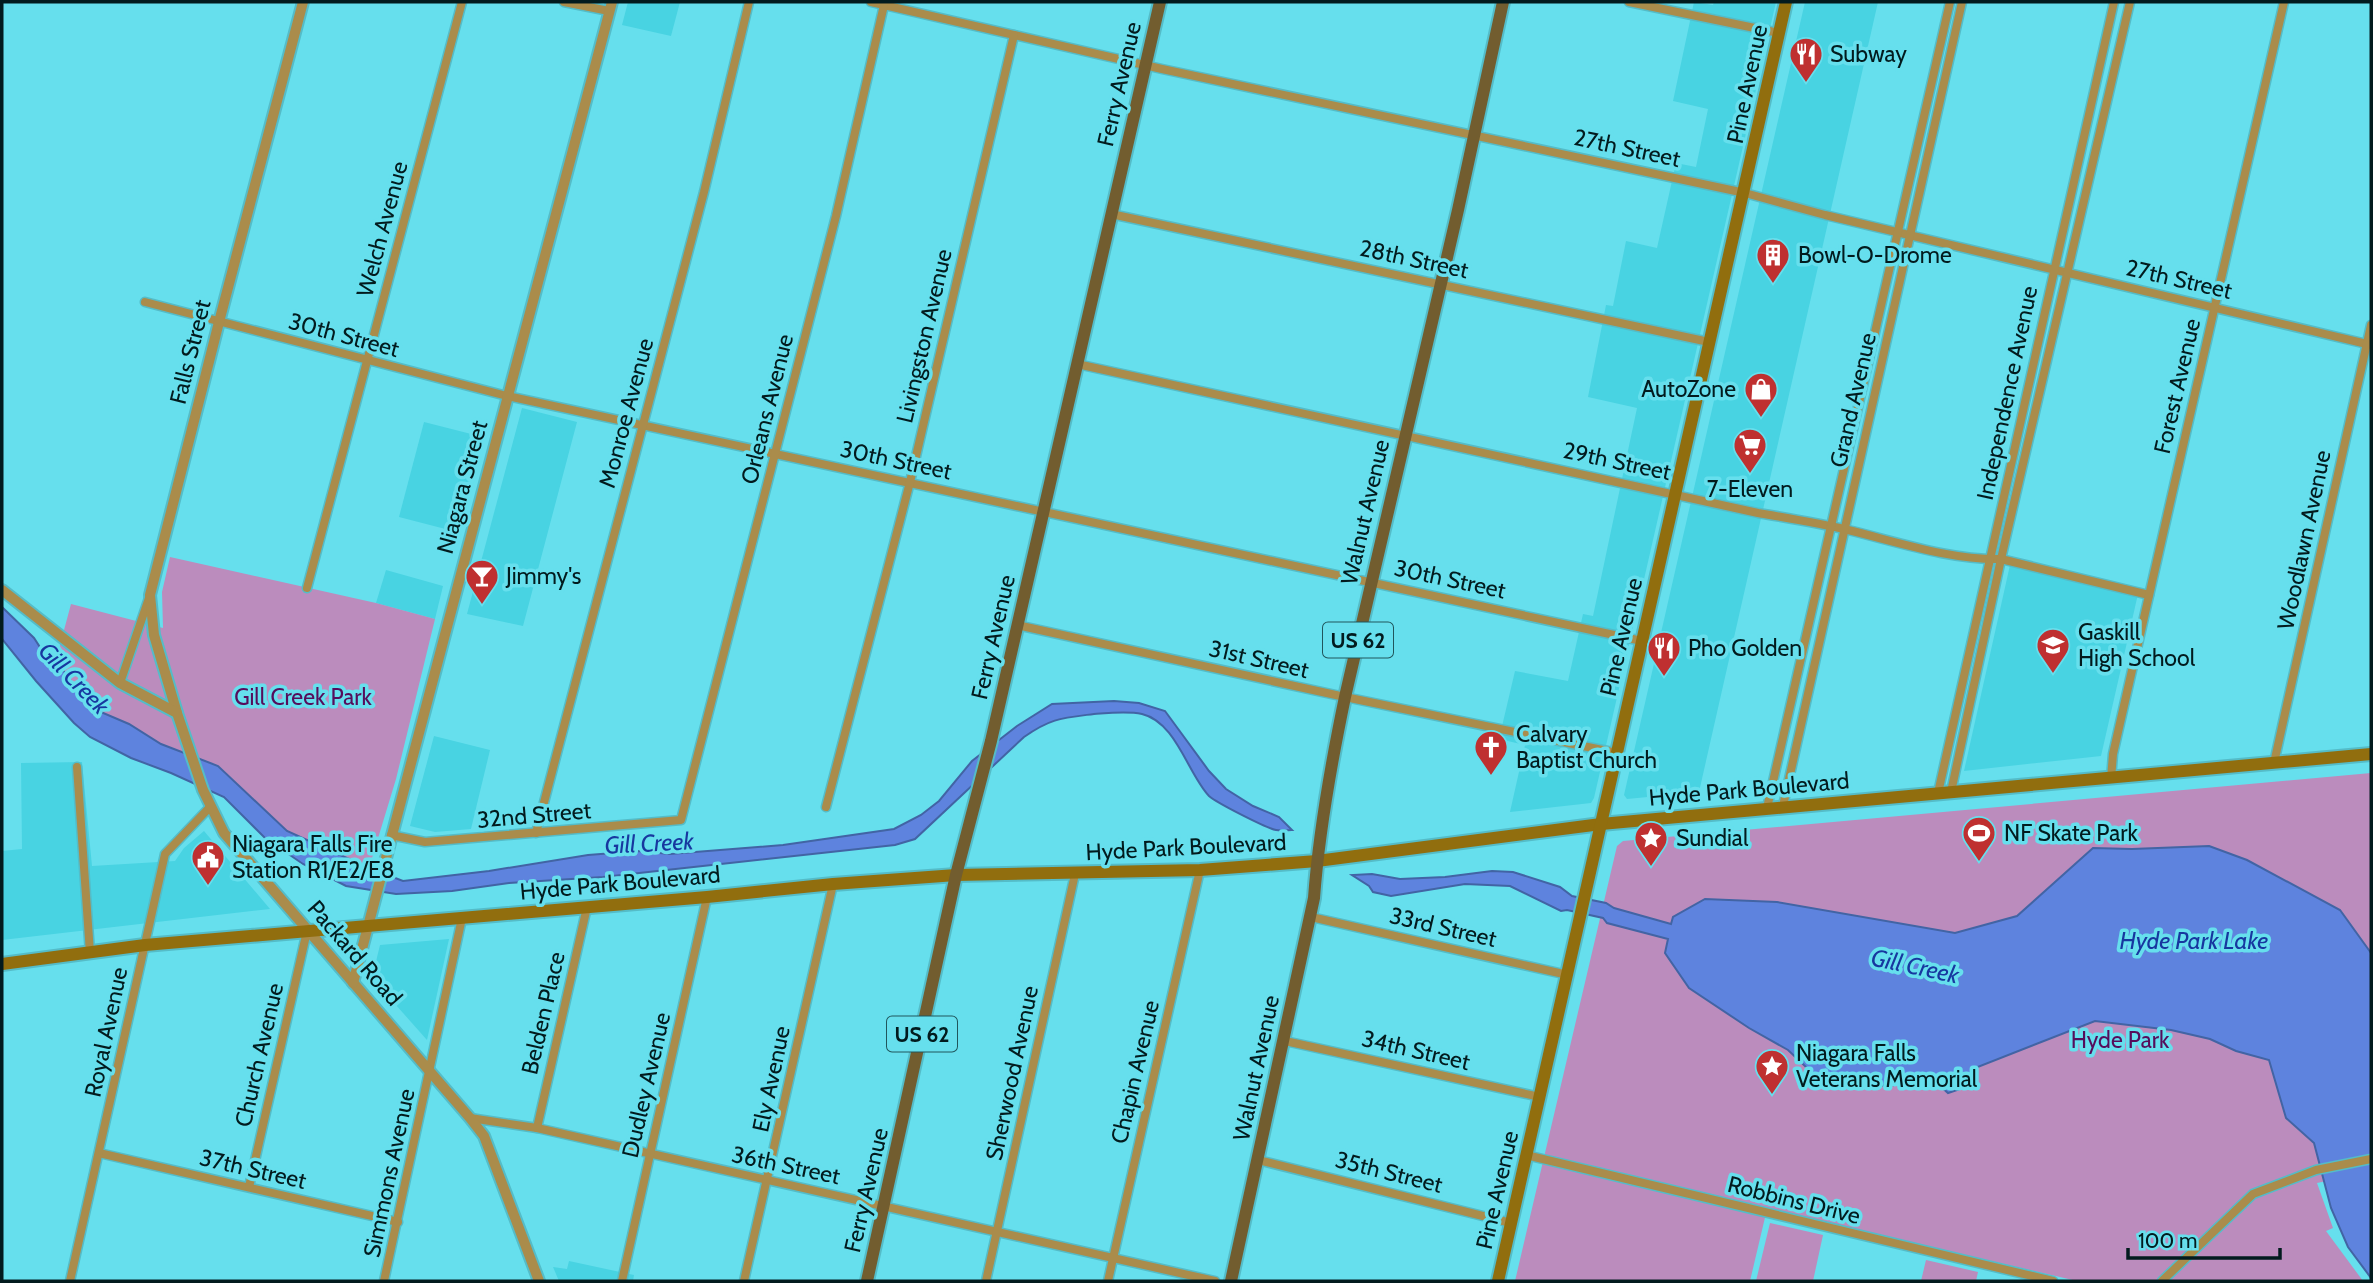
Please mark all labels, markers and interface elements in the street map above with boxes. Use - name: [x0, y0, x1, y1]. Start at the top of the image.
- street label: Ferry Avenue: [1091, 19, 1147, 149]
- street label: Pine Avenue: [1721, 22, 1773, 146]
- restaurant icon: Subway: [1787, 35, 1825, 84]
- place label: Subway: [1830, 40, 1907, 68]
- street label: 27th Street: [1571, 123, 1683, 173]
- street label: Welch Avenue: [350, 158, 414, 300]
- street label: 28th Street: [1357, 234, 1471, 284]
- building icon: Bowl-O-Drome: [1754, 236, 1792, 285]
- place label: Bowl-O-Drome: [1798, 241, 1952, 269]
- street label: Livingston Avenue: [890, 246, 958, 426]
- street label: 27th Street: [2123, 253, 2235, 305]
- street label: Independence Avenue: [1971, 283, 2043, 503]
- street label: Falls Street: [164, 297, 217, 407]
- street label: 30th Street: [286, 307, 402, 363]
- street label: Forest Avenue: [2148, 316, 2206, 456]
- street label: Grand Avenue: [1824, 330, 1882, 470]
- street label: Orleans Avenue: [735, 331, 799, 487]
- street label: Monroe Avenue: [593, 335, 659, 491]
- shop icon: AutoZone: [1742, 370, 1780, 419]
- place label: AutoZone: [1641, 375, 1736, 403]
- street label: Niagara Street: [431, 417, 493, 557]
- supermarket icon: 7-Eleven: [1731, 426, 1769, 475]
- street label: 30th Street: [838, 435, 954, 485]
- street label: Walnut Avenue: [1335, 436, 1395, 587]
- street label: 29th Street: [1560, 436, 1674, 486]
- street label: Woodlawn Avenue: [2271, 448, 2337, 632]
- place label: 7-Eleven: [1707, 475, 1793, 503]
- street label: 30th Street: [1392, 554, 1508, 604]
- bar icon: Jimmy's: [463, 557, 501, 606]
- place label: Jimmy's: [505, 562, 581, 590]
- street label: Ferry Avenue: [965, 572, 1021, 702]
- street label: Pine Avenue: [1594, 575, 1648, 699]
- place label: Gaskill High School: [2078, 618, 2196, 672]
- road number: US 62: [1323, 622, 1393, 658]
- school or university icon: Gaskill High School: [2034, 626, 2072, 675]
- restaurant icon: Pho Golden: [1645, 629, 1683, 678]
- street label: 31st Street: [1206, 634, 1312, 684]
- place label: Pho Golden: [1688, 634, 1802, 662]
- water label: Gill Creek: [33, 636, 116, 721]
- park label: Gill Creek Park: [234, 683, 373, 711]
- place label: Calvary Baptist Church: [1516, 720, 1657, 774]
- church icon: Calvary Baptist Church: [1472, 728, 1510, 777]
- street label: Hyde Park Boulevard: [1648, 766, 1850, 812]
- street label: 32nd Street: [476, 796, 592, 834]
- sports icon: NF Skate Park: [1960, 814, 1998, 863]
- place icon: Sundial: [1632, 819, 1670, 868]
- place label: NF Skate Park: [2004, 819, 2138, 847]
- place label: Sundial: [1676, 824, 1749, 852]
- water label: Gill Creek: [604, 826, 695, 860]
- street label: Hyde Park Boulevard: [1085, 828, 1287, 866]
- place label: Niagara Falls Fire Station R1/E2/E8: [232, 830, 395, 884]
- public building icon: Niagara Falls Fire Station R1/E2/E8: [189, 838, 227, 887]
- street label: Hyde Park Boulevard: [519, 860, 721, 906]
- street label: Packard Road: [302, 895, 408, 1011]
- street label: 33rd Street: [1387, 901, 1499, 953]
- water label: Hyde Park Lake: [2120, 926, 2268, 955]
- water label: Gill Creek: [1868, 943, 1962, 990]
- street label: Belden Place: [515, 949, 571, 1077]
- street label: Royal Avenue: [79, 964, 133, 1099]
- street label: Church Avenue: [229, 980, 289, 1130]
- street label: Sherwood Avenue: [980, 983, 1044, 1163]
- street label: Walnut Avenue: [1227, 992, 1285, 1143]
- street label: Chapin Avenue: [1105, 997, 1165, 1146]
- street label: Dudley Avenue: [616, 1009, 676, 1160]
- road number: US 62: [887, 1016, 957, 1052]
- street label: Ely Avenue: [746, 1023, 796, 1135]
- street label: 34th Street: [1359, 1024, 1473, 1076]
- park label: Hyde Park: [2071, 1026, 2170, 1054]
- place label: Niagara Falls Veterans Memorial: [1796, 1039, 1978, 1093]
- place icon: Niagara Falls Veterans Memorial: [1753, 1047, 1791, 1096]
- street label: Simmons Avenue: [357, 1086, 421, 1260]
- street label: Ferry Avenue: [838, 1125, 894, 1255]
- street label: Pine Avenue: [1470, 1128, 1524, 1252]
- street label: 36th Street: [729, 1140, 843, 1190]
- street label: 37th Street: [197, 1143, 309, 1195]
- street label: 35th Street: [1333, 1145, 1446, 1199]
- street label: Robbins Drive: [1725, 1170, 1863, 1230]
- scale bar: [2128, 1216, 2280, 1260]
- text: 100 m: [2138, 1228, 2197, 1253]

